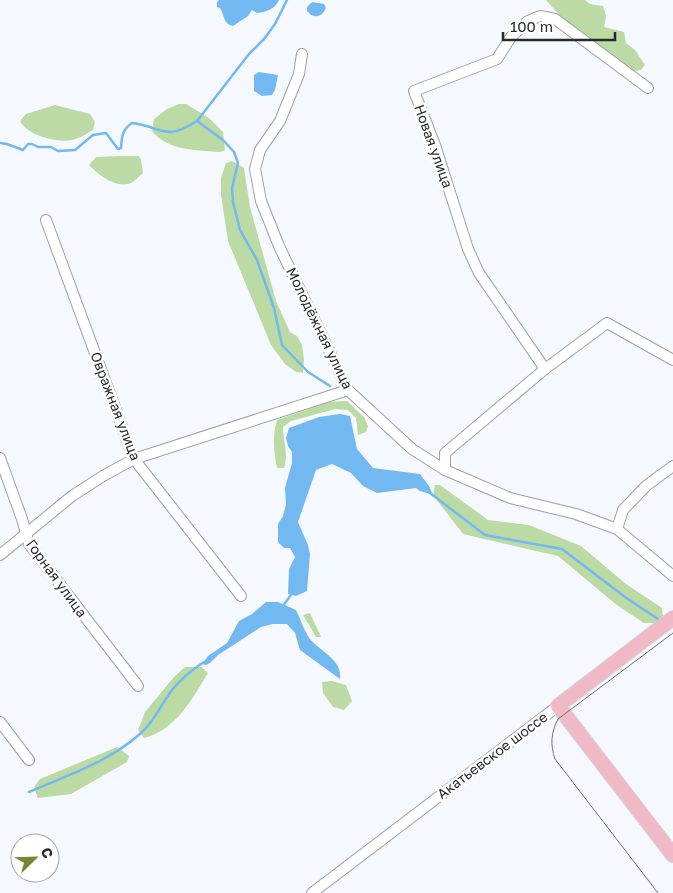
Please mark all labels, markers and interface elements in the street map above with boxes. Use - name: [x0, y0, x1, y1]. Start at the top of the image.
- scale bar: [503, 10, 616, 42]
- text: 100 m: [510, 17, 553, 35]
- street label: Новая улица: [411, 102, 457, 190]
- street label: Молодёжная улица: [283, 264, 357, 392]
- street label: Овражная улица: [87, 349, 145, 463]
- street label: Горная улица: [23, 536, 91, 620]
- street label: Акатьевское шоссе: [433, 708, 551, 802]
- north arrow: [10, 833, 60, 883]
- text: С: [38, 845, 57, 861]

